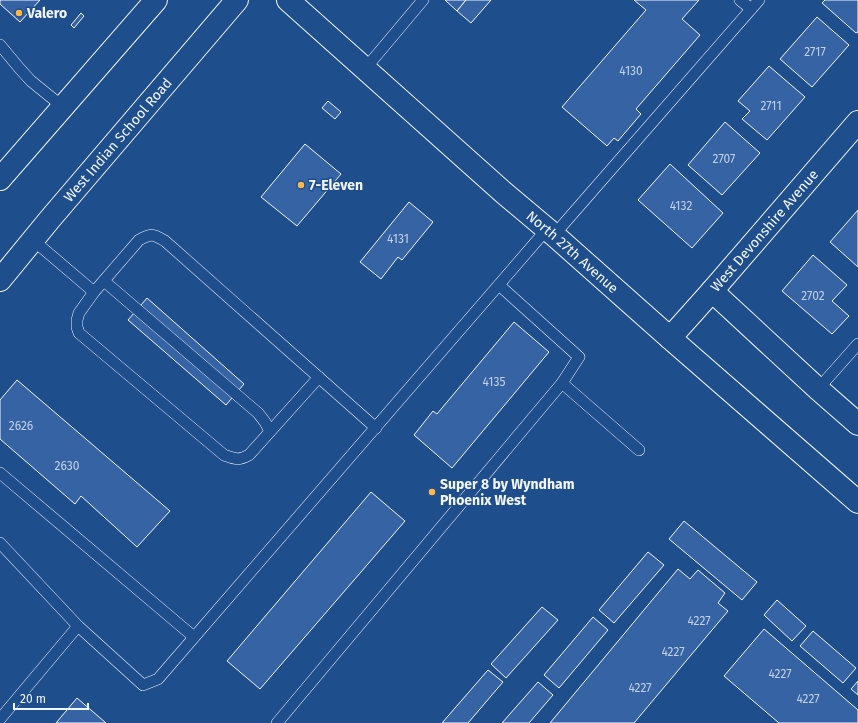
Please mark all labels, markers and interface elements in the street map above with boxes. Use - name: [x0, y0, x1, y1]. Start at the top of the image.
- place label: Valero: [26, 5, 67, 22]
- marker: Valero: [14, 8, 24, 18]
- house number: 2717: [804, 45, 826, 59]
- house number: 4130: [619, 64, 643, 78]
- street label: West Indian School Road: [60, 74, 175, 205]
- house number: 2711: [760, 99, 782, 113]
- house number: 2707: [713, 152, 735, 166]
- street label: West Devonshire Avenue: [707, 166, 822, 295]
- place label: 7-Eleven: [309, 177, 363, 194]
- marker: 7-Eleven: [296, 180, 306, 190]
- house number: 4132: [670, 199, 692, 213]
- street label: North 27th Avenue: [523, 207, 622, 297]
- house number: 4131: [387, 232, 409, 246]
- house number: 2702: [801, 289, 825, 303]
- house number: 4135: [483, 375, 505, 389]
- house number: 2626: [9, 419, 33, 433]
- house number: 2630: [55, 459, 80, 473]
- place label: Super 8 by Wyndham Phoenix West: [440, 476, 575, 509]
- marker: Super 8 by Wyndham Phoenix West: [427, 487, 437, 497]
- house number: 4227: [687, 614, 711, 628]
- house number: 4227: [661, 645, 685, 659]
- house number: 4227: [768, 667, 792, 681]
- house number: 4227: [628, 681, 652, 695]
- scale bar: [14, 685, 88, 711]
- text: 20 m: [20, 692, 46, 706]
- house number: 4227: [796, 692, 820, 706]

